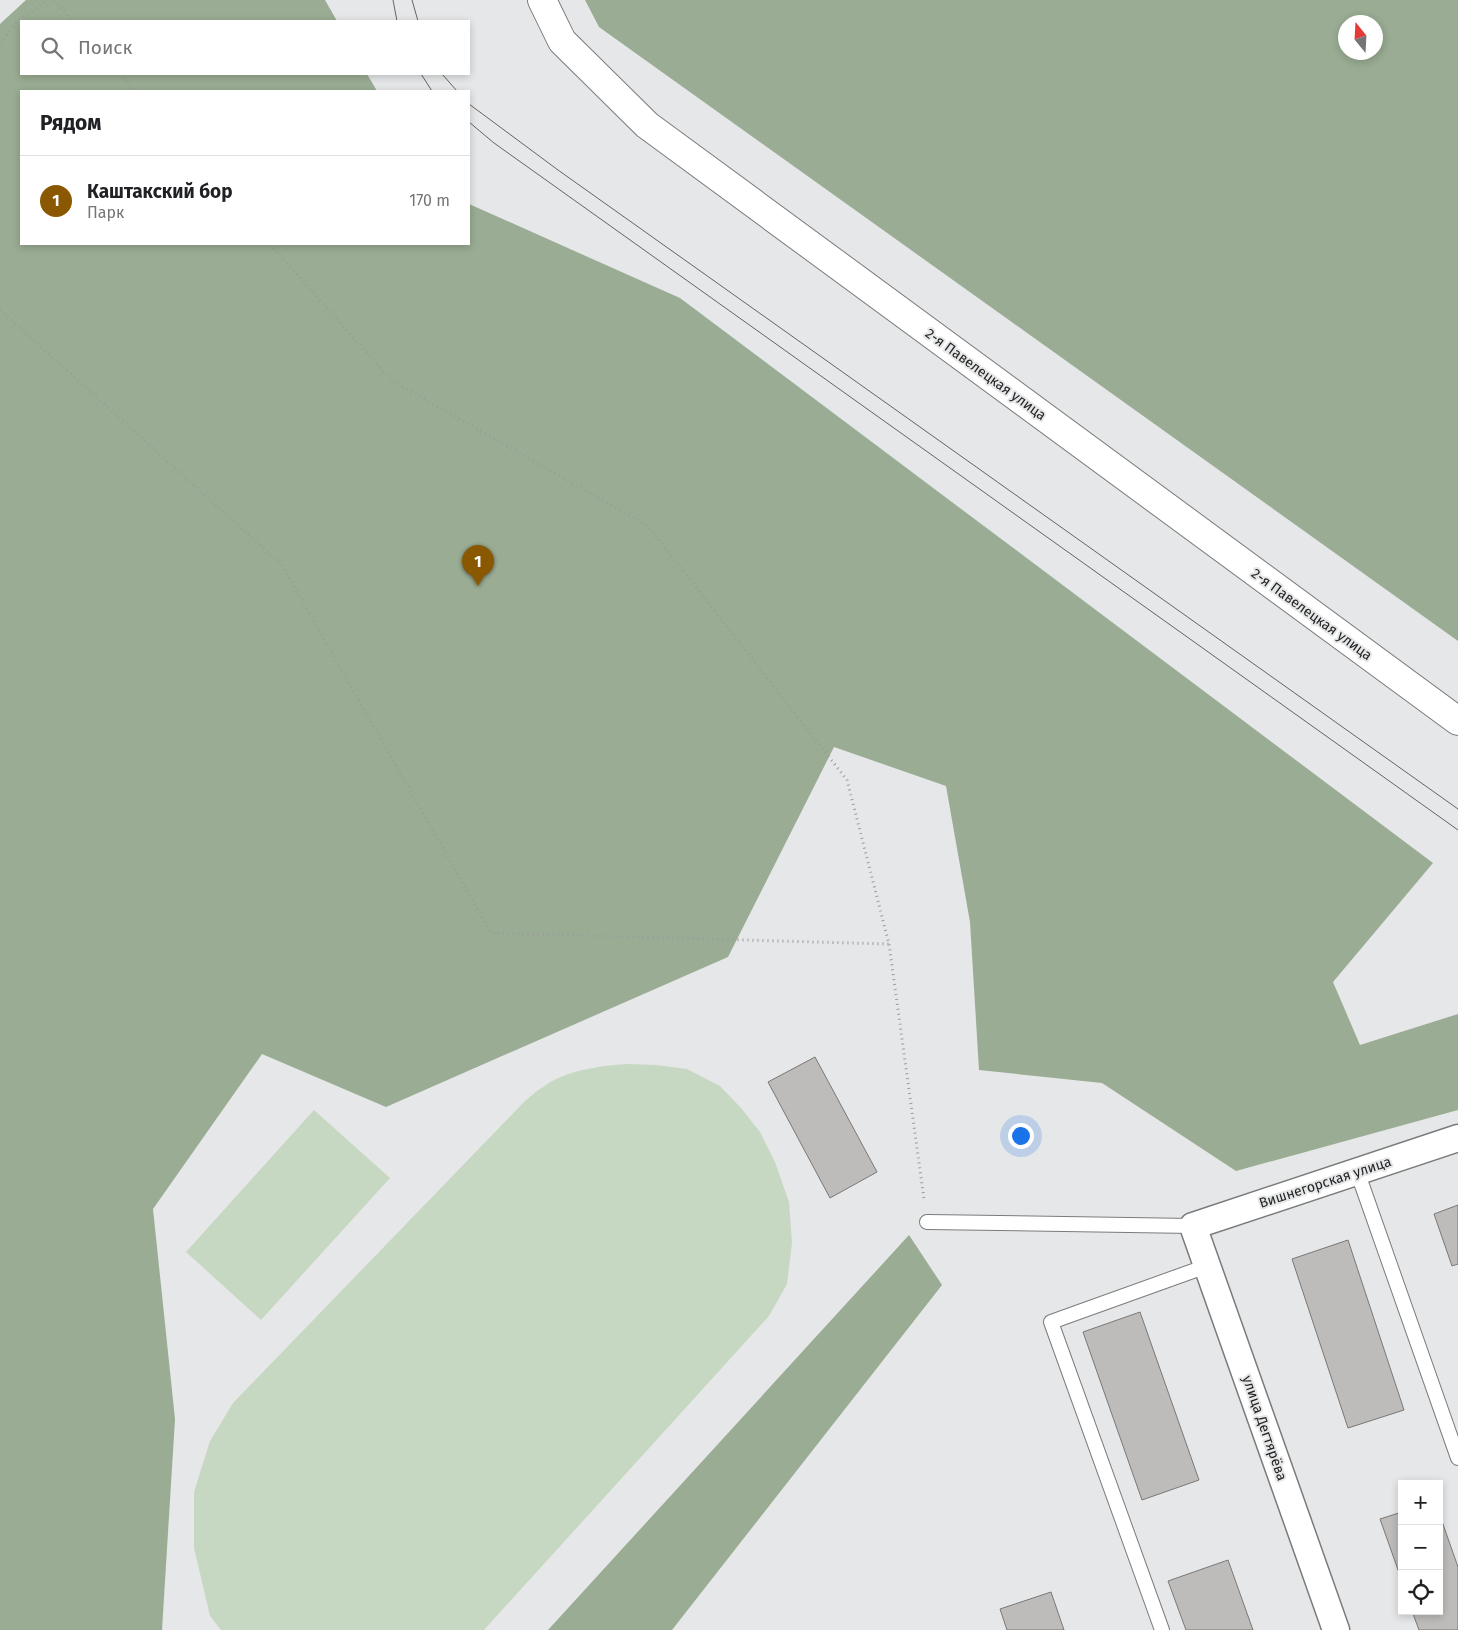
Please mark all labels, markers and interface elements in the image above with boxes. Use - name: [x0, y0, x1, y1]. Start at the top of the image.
- north arrow: [1338, 15, 1383, 60]
- search box: [20, 20, 470, 75]
- icon: search: [38, 34, 66, 62]
- text: Поиск: [78, 36, 132, 59]
- text: Рядом: [40, 110, 101, 136]
- text: Каштакский бор: [87, 180, 233, 203]
- text: 1: [52, 191, 60, 210]
- text: 170 m: [409, 191, 450, 210]
- text: Парк: [87, 203, 124, 222]
- street label: 2-я Павелецкая улица: [922, 325, 1049, 424]
- pin: 1: [462, 545, 494, 586]
- street label: 2-я Павелецкая улица: [1248, 565, 1375, 664]
- your location: [1008, 1123, 1034, 1149]
- street label: Вишнегорская улица: [1257, 1153, 1393, 1212]
- street label: улица Дегтярёва: [1239, 1373, 1290, 1483]
- map controls: [1398, 1480, 1443, 1615]
- button: +: [1398, 1480, 1443, 1525]
- button: −: [1398, 1525, 1443, 1570]
- button: locate: [1398, 1570, 1443, 1615]

